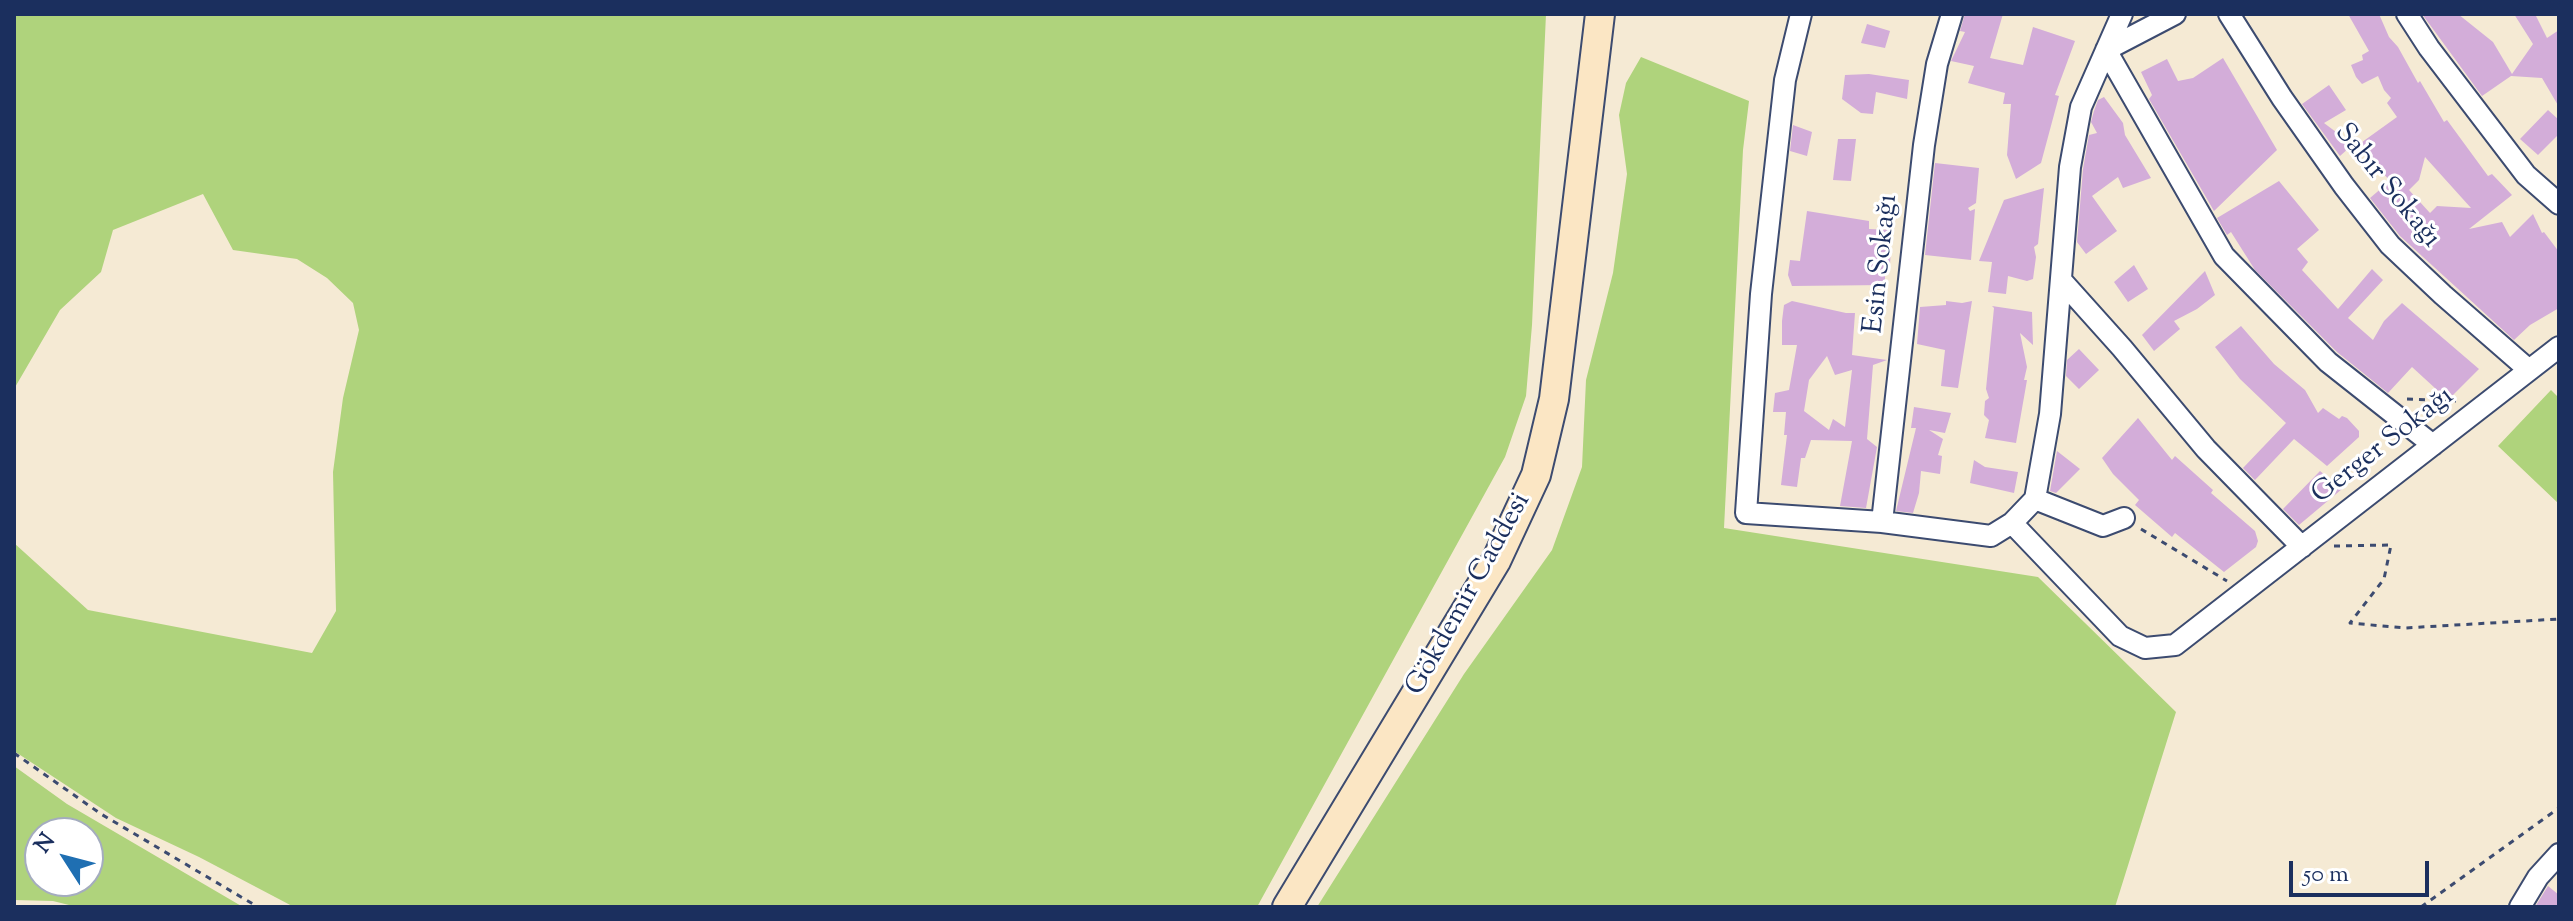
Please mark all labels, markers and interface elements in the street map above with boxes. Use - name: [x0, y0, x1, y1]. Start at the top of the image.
- street label: Sabır Sokağı: [2326, 118, 2446, 256]
- street label: Esin Sokağı: [1859, 193, 1907, 335]
- street label: Gerger Sokağı: [2306, 381, 2462, 513]
- street label: Gökdemir Caddesi: [1400, 488, 1540, 702]
- north arrow: [24, 817, 104, 897]
- text: N: [28, 828, 64, 861]
- scale bar: [2293, 845, 2433, 895]
- text: 50 m: [2303, 858, 2349, 892]

